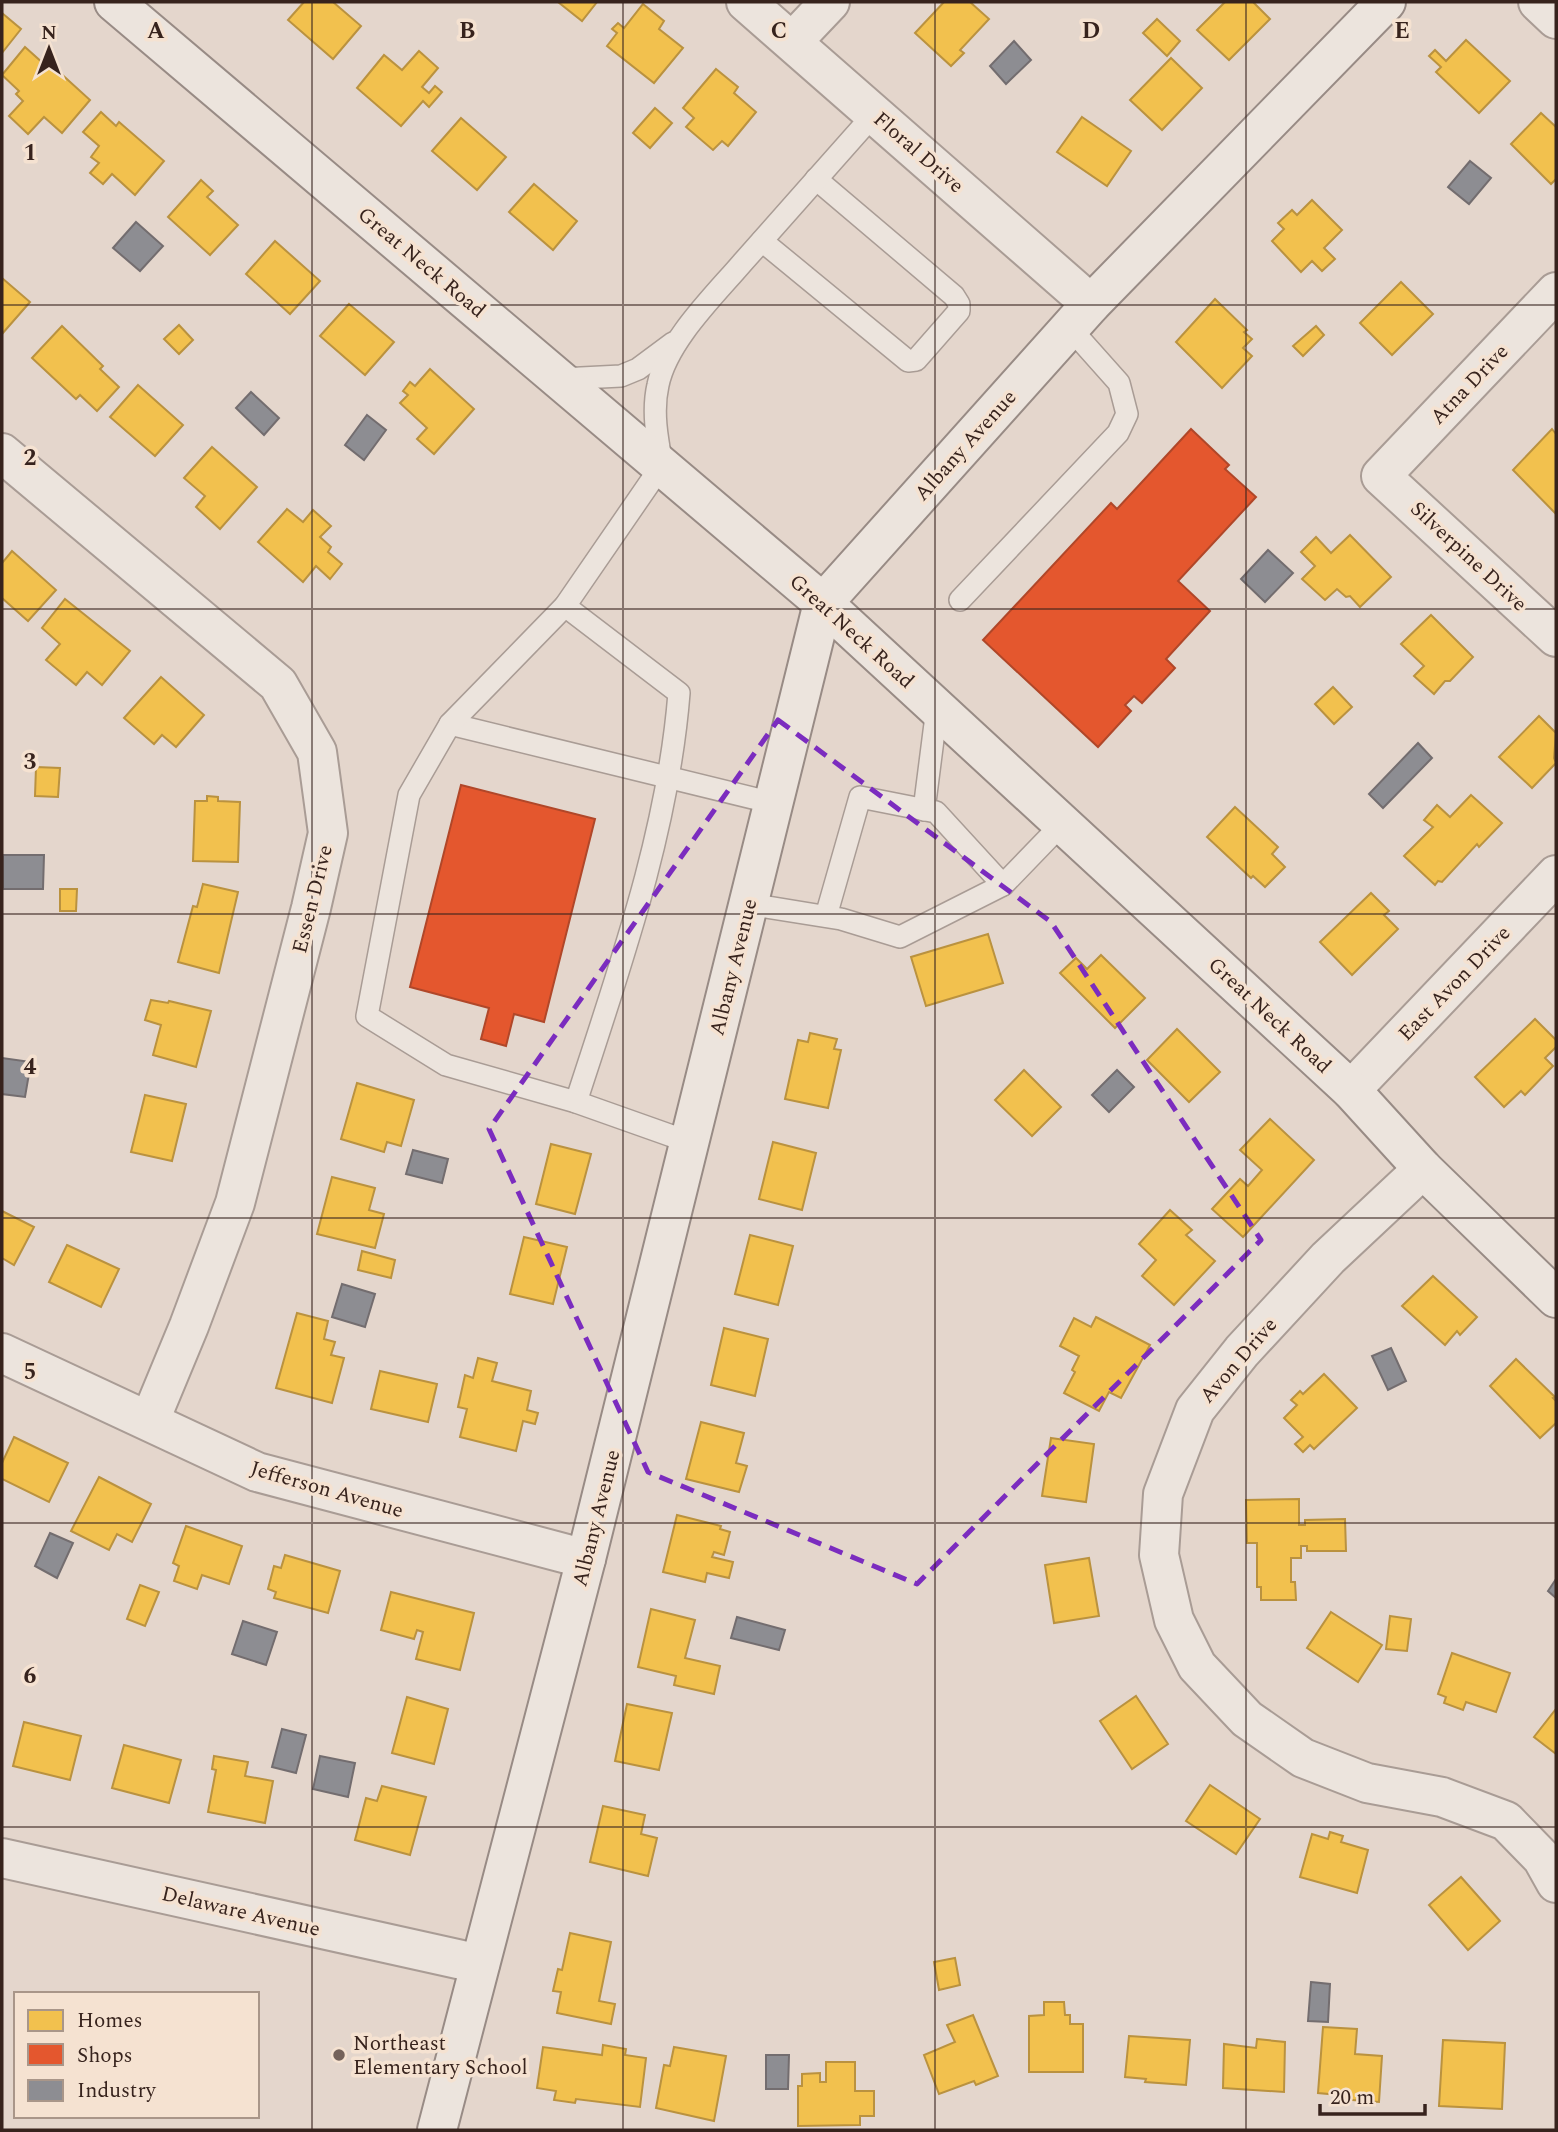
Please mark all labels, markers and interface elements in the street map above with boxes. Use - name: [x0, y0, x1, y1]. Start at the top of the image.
- north arrow: [14, 14, 84, 84]
- text: A: [147, 14, 165, 49]
- text: B: [459, 14, 475, 49]
- text: C: [771, 14, 787, 49]
- text: D: [1082, 14, 1100, 49]
- text: E: [1394, 14, 1410, 49]
- text: N: [41, 19, 57, 48]
- street label: Floral Drive: [866, 104, 971, 201]
- text: 1: [24, 136, 36, 171]
- street label: Great Neck Road: [350, 199, 493, 326]
- street label: Atna Drive: [1423, 337, 1517, 432]
- street label: Albany Avenue: [907, 383, 1025, 509]
- text: 2: [24, 441, 37, 476]
- street label: Silverpine Drive: [1403, 494, 1534, 620]
- street label: Great Neck Road: [782, 567, 921, 697]
- text: 3: [24, 745, 37, 780]
- street label: Essen Drive: [284, 842, 342, 957]
- street label: Albany Avenue: [701, 895, 766, 1039]
- street label: East Avon Drive: [1391, 918, 1519, 1049]
- street label: Great Neck Road: [1200, 950, 1338, 1082]
- text: 4: [24, 1050, 37, 1085]
- street label: Avon Drive: [1192, 1310, 1285, 1411]
- text: 5: [24, 1355, 36, 1390]
- street label: Albany Avenue: [564, 1446, 629, 1590]
- street label: Jefferson Avenue: [246, 1453, 407, 1527]
- text: 6: [24, 1659, 37, 1694]
- street label: Delaware Avenue: [158, 1878, 323, 1946]
- legend: [14, 1992, 259, 2118]
- text: Homes: [77, 2005, 143, 2037]
- place label: Northeast Elementary School: [353, 2028, 528, 2084]
- text: Shops: [77, 2040, 133, 2072]
- marker: Northeast Elementary School: [331, 2047, 347, 2063]
- scale bar: [1320, 2072, 1425, 2116]
- text: Industry: [77, 2075, 157, 2107]
- text: 20 m: [1330, 2082, 1374, 2114]

